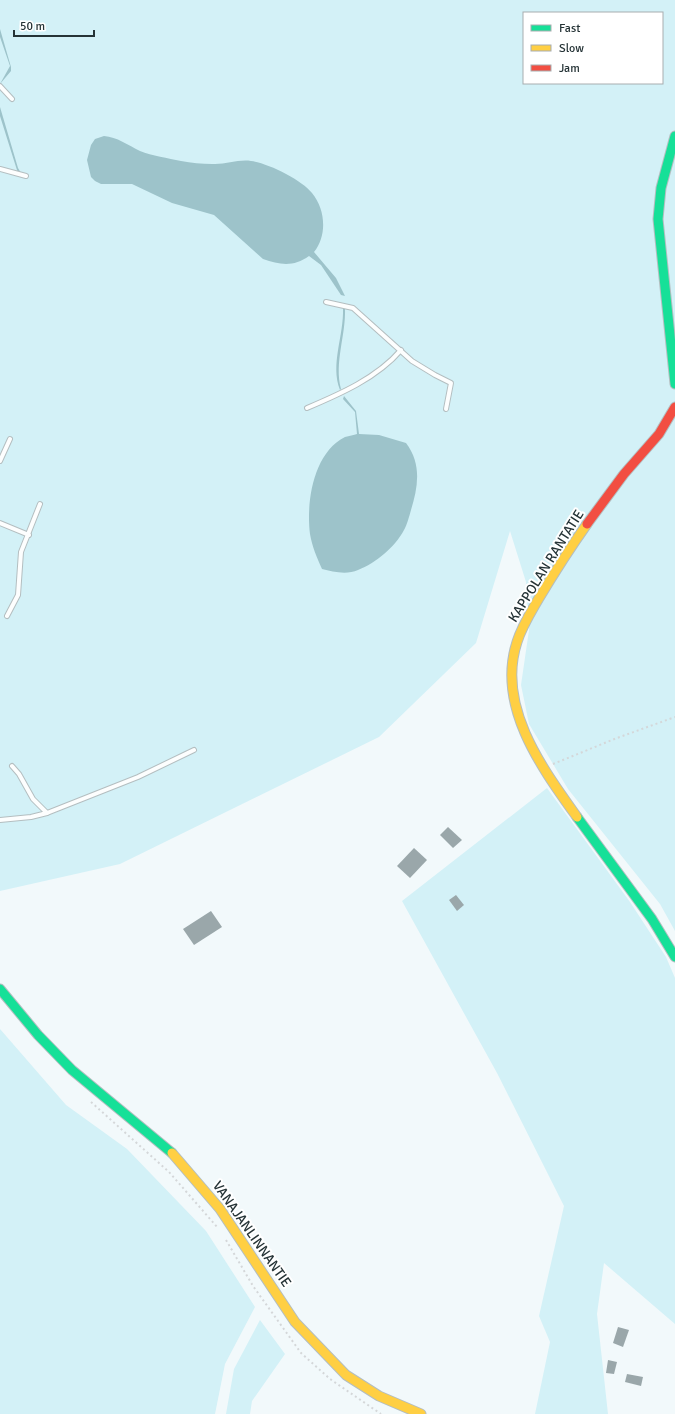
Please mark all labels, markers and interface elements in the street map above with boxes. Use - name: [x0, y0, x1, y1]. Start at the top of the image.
- scale bar: [14, 12, 94, 38]
- legend: [523, 12, 663, 84]
- text: 50 m: [20, 19, 45, 34]
- text: Fast: [559, 21, 580, 36]
- text: Slow: [559, 41, 584, 56]
- text: Jam: [559, 61, 580, 76]
- street label: KAPPOLAN RANTATIE: [504, 507, 588, 625]
- street label: VANAJANLINNANTIE: [209, 1178, 295, 1290]

